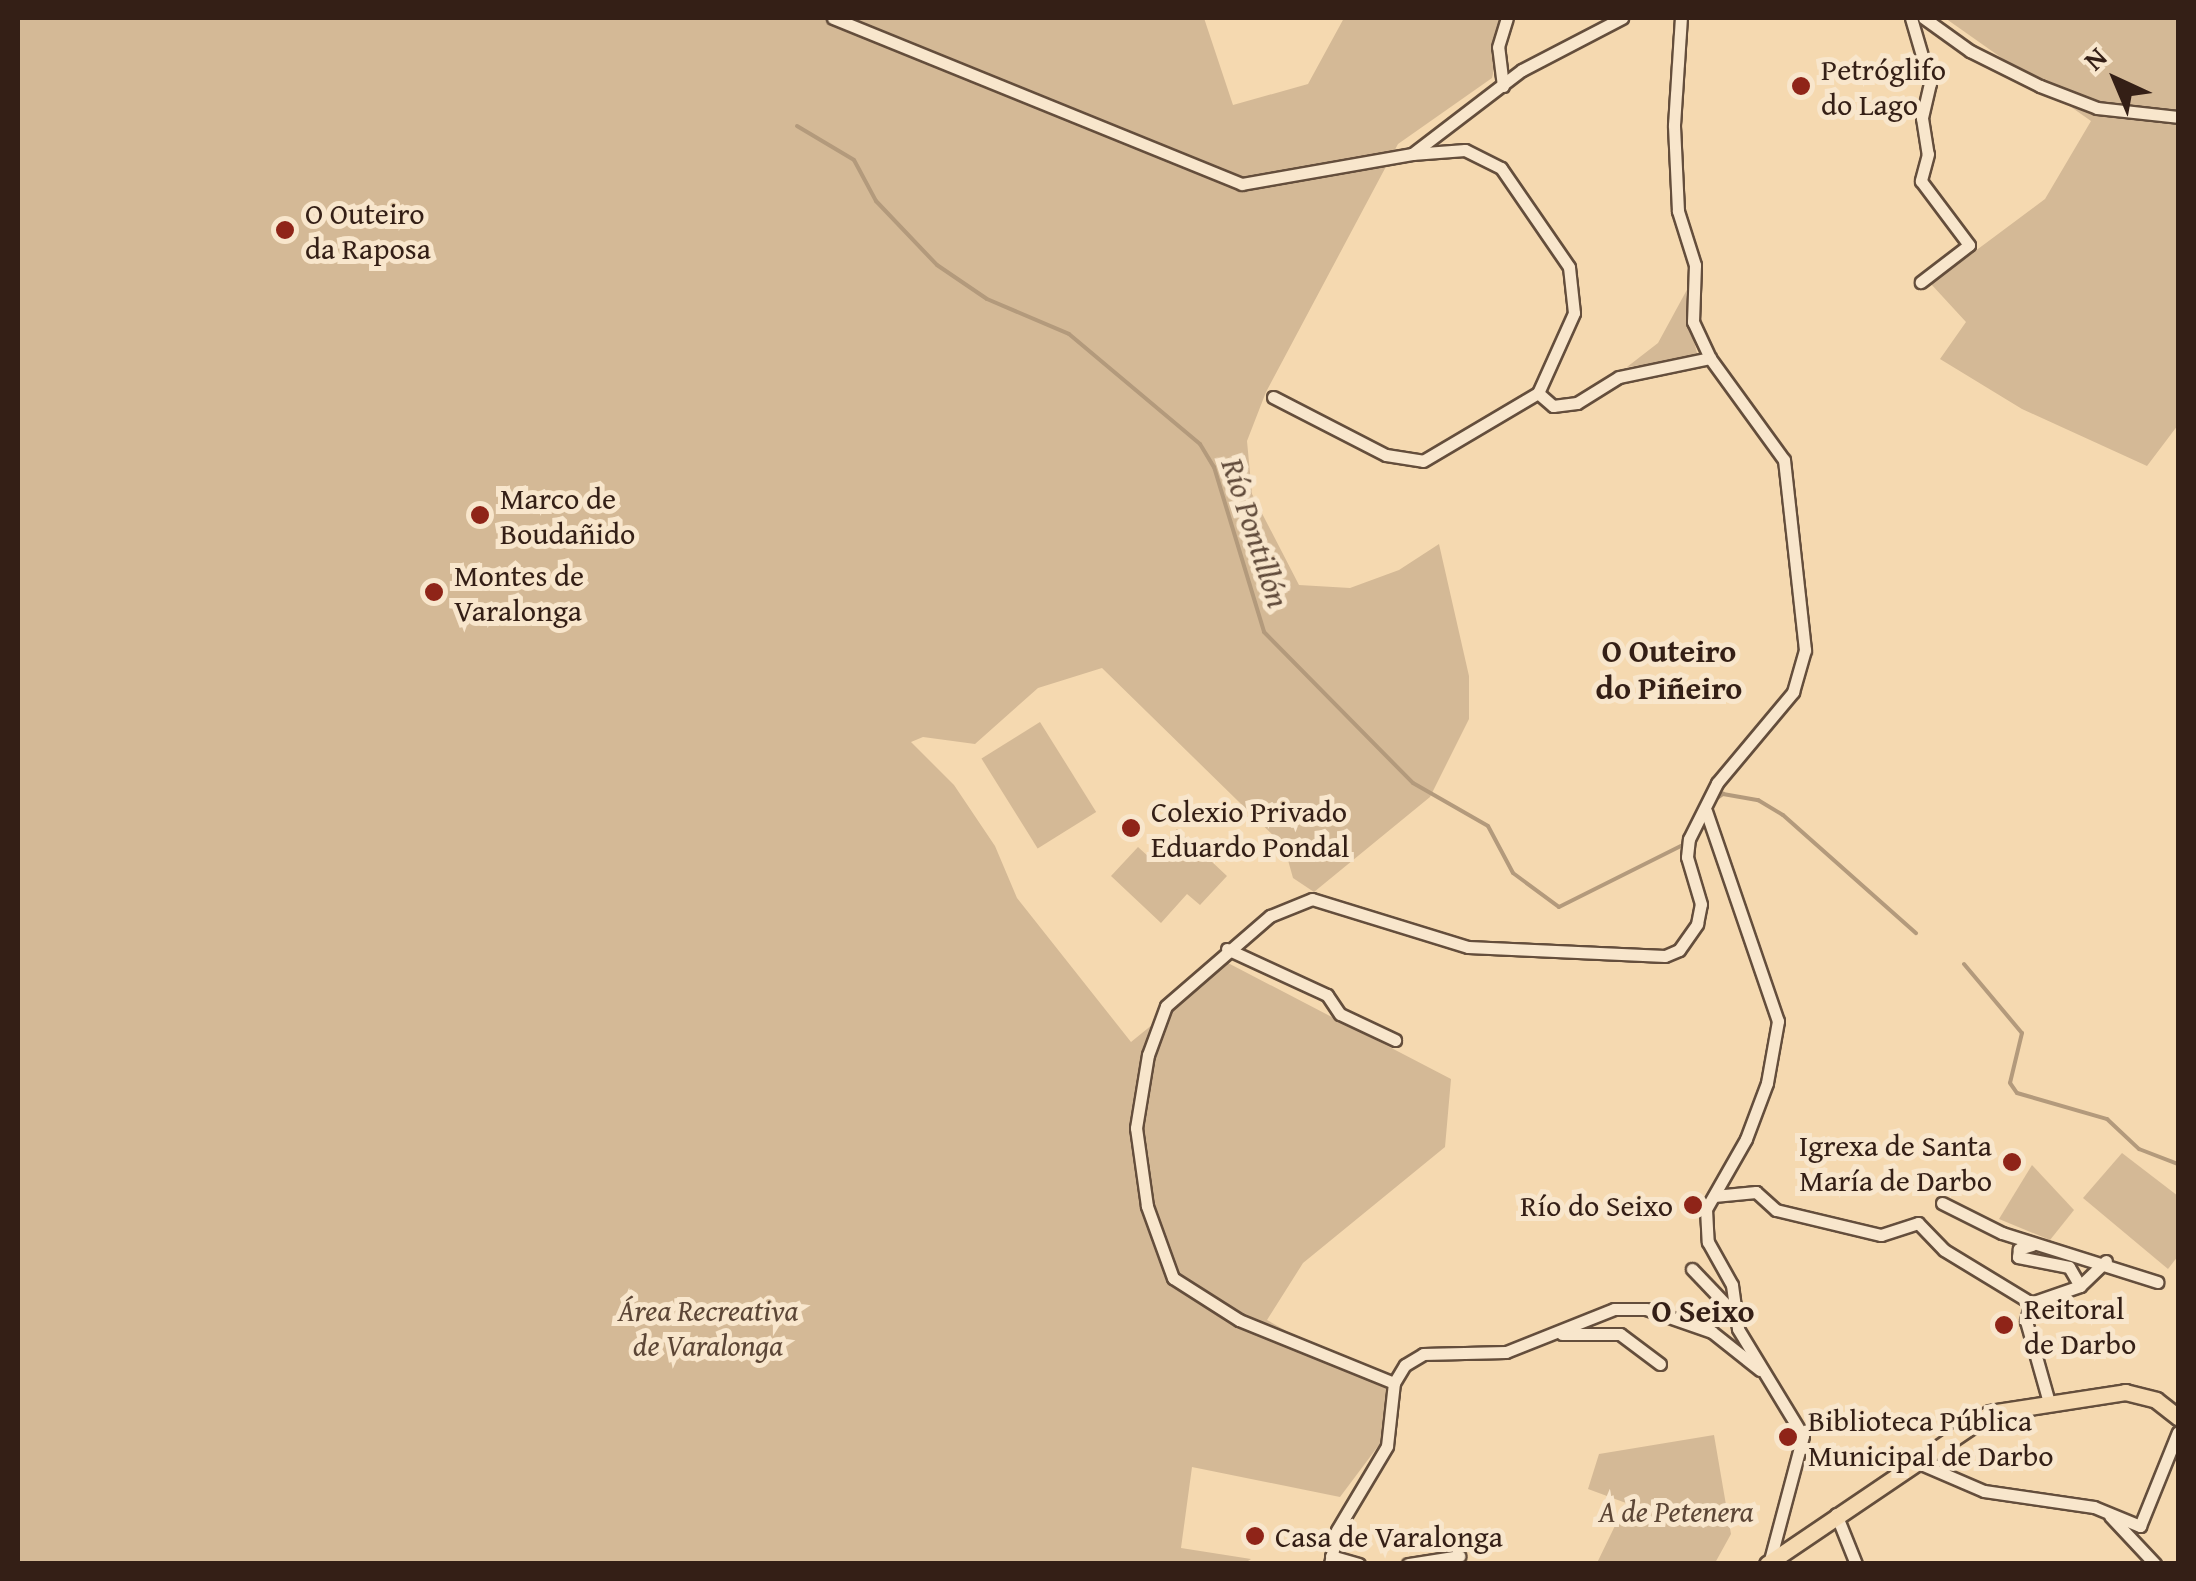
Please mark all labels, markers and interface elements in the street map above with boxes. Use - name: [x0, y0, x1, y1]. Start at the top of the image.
- north arrow: [2066, 30, 2166, 130]
- text: N: [2074, 37, 2116, 79]
- place label: Petróglifo do Lago: [1821, 51, 1946, 122]
- marker: Petróglifo do Lago: [1790, 75, 1812, 97]
- place label: O Outeiro da Raposa: [305, 195, 431, 266]
- marker: O Outeiro da Raposa: [274, 219, 296, 241]
- water label: Río Pontillón: [1213, 453, 1297, 613]
- place label: Marco de Boudañido: [500, 480, 635, 550]
- marker: Marco de Boudañido: [469, 504, 491, 526]
- place label: Montes de Varalonga: [454, 557, 584, 628]
- marker: Montes de Varalonga: [423, 581, 445, 603]
- district label: O Outeiro do Piñeiro: [1596, 633, 1742, 708]
- place label: Colexio Privado Eduardo Pondal: [1151, 793, 1349, 864]
- marker: Colexio Privado Eduardo Pondal: [1120, 817, 1142, 839]
- place label: Igrexa de Santa María de Darbo: [1799, 1127, 1992, 1198]
- marker: Igrexa de Santa María de Darbo: [2001, 1151, 2023, 1173]
- place label: Río do Seixo: [1520, 1187, 1673, 1223]
- marker: Río do Seixo: [1682, 1194, 1704, 1216]
- place label: Reitoral de Darbo: [2024, 1290, 2136, 1360]
- park label: Área Recreativa de Varalonga: [618, 1292, 798, 1362]
- district label: O Seixo: [1652, 1292, 1754, 1330]
- marker: Reitoral de Darbo: [1993, 1314, 2015, 1336]
- place label: Biblioteca Pública Municipal de Darbo: [1808, 1402, 2054, 1472]
- marker: Biblioteca Pública Municipal de Darbo: [1777, 1426, 1799, 1448]
- park label: A de Petenera: [1598, 1493, 1754, 1529]
- place label: Casa de Varalonga: [1275, 1518, 1503, 1554]
- marker: Casa de Varalonga: [1244, 1525, 1266, 1547]

